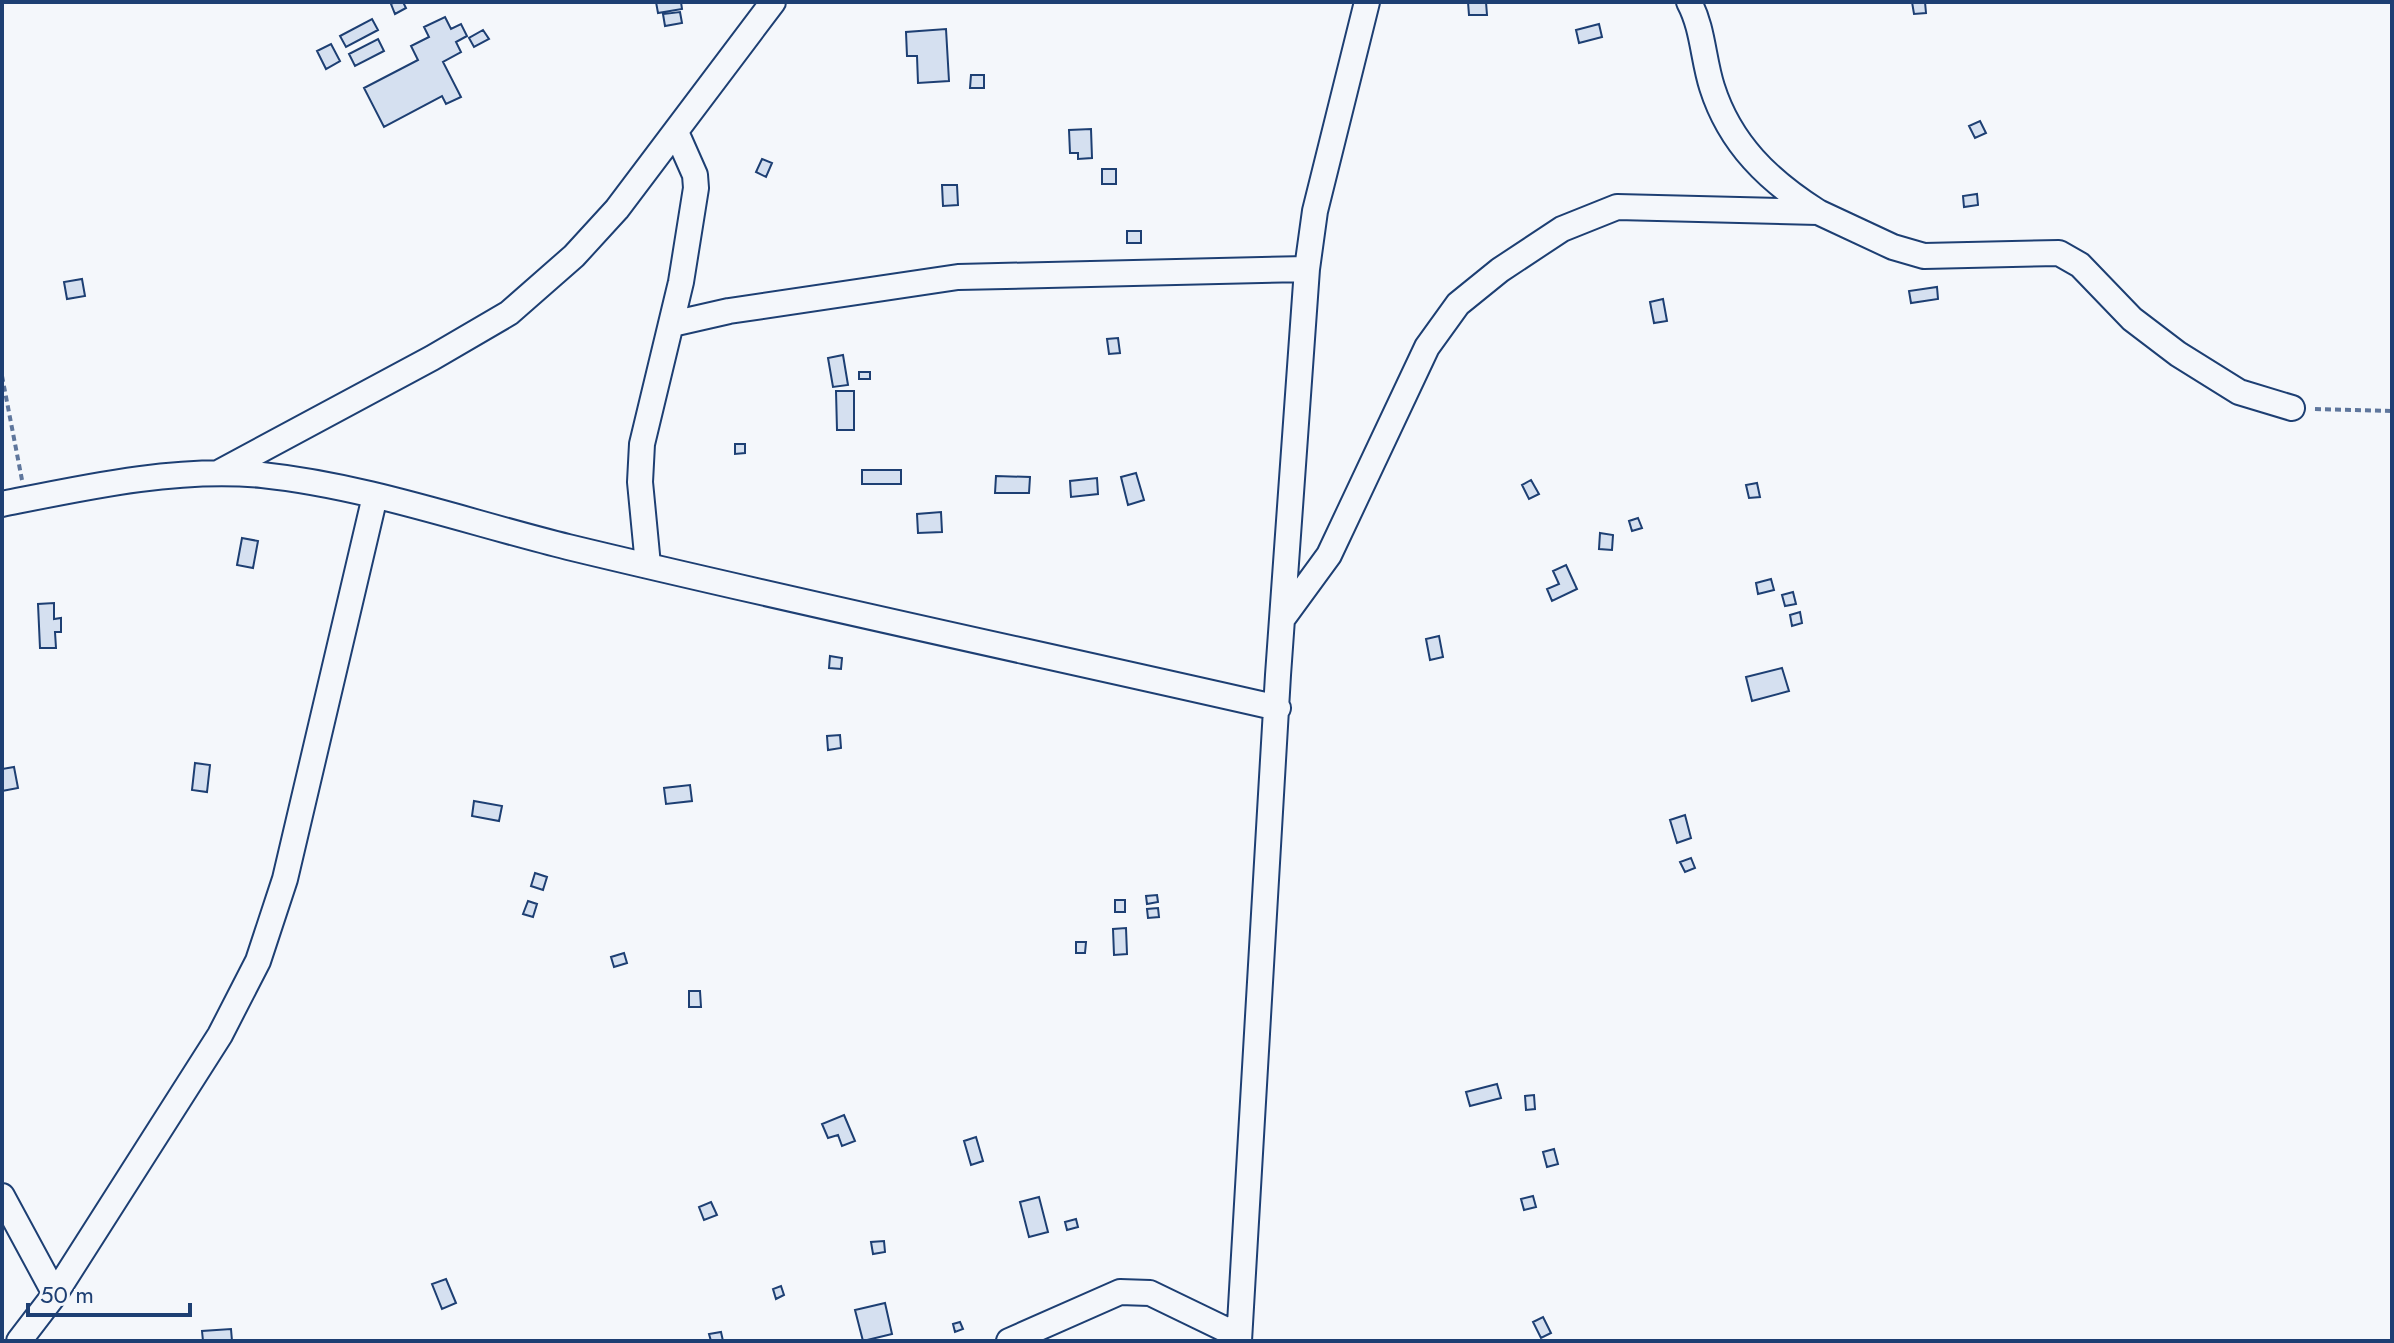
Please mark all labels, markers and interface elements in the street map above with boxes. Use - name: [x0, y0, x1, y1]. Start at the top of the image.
- scale bar: [28, 1267, 190, 1317]
- text: 50 m: [40, 1277, 94, 1312]

